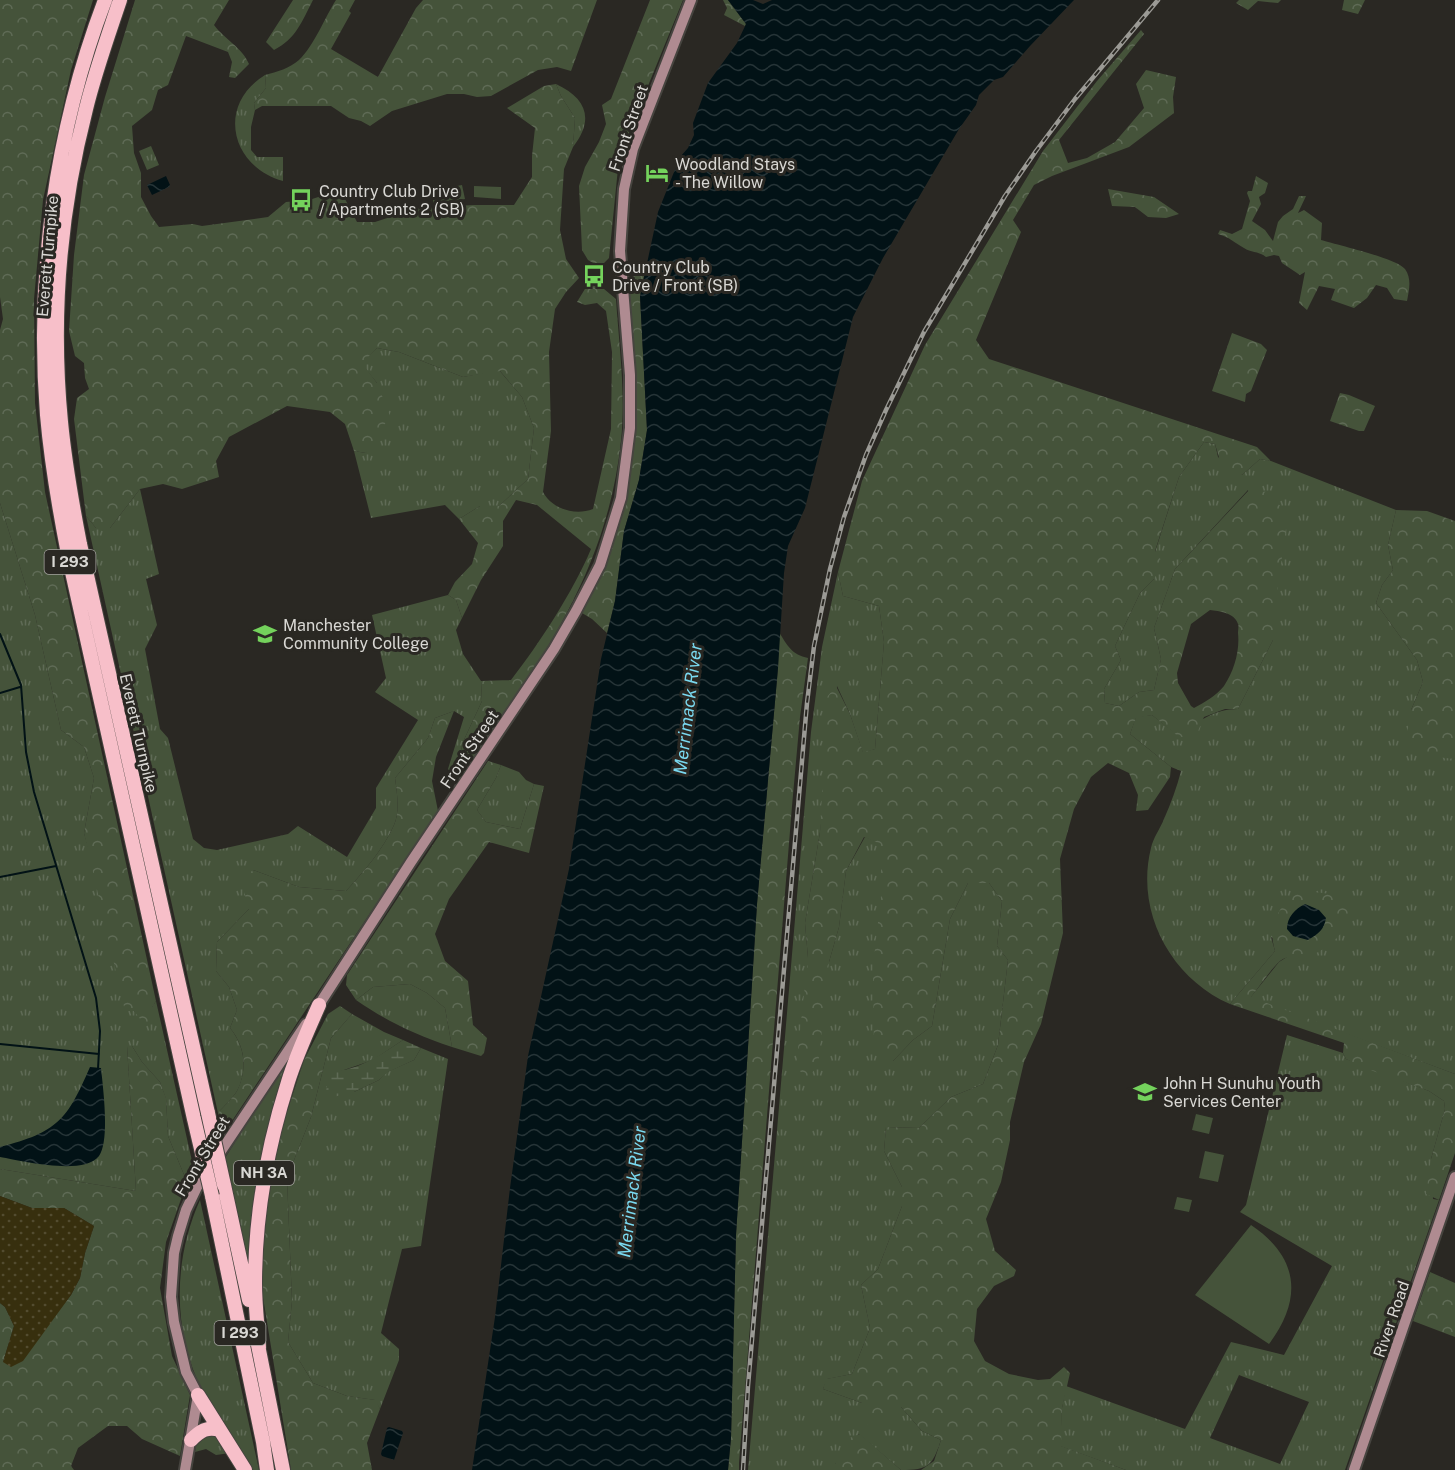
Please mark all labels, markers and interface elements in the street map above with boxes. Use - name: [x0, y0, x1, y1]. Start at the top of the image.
- street label: Front Street: [605, 82, 652, 174]
- place label: Woodland Stays - The Willow: [675, 155, 795, 192]
- hotel icon: Woodland Stays - The Willow: [644, 160, 670, 186]
- place label: Country Club Drive / Apartments 2 (SB): [319, 182, 465, 219]
- bus stop icon: Country Club Drive / Apartments 2 (SB): [288, 187, 314, 213]
- street label: Everett Turnpike: [33, 195, 62, 318]
- place label: Country Club Drive / Front (SB): [612, 258, 738, 295]
- bus stop icon: Country Club Drive / Front (SB): [581, 263, 607, 289]
- road number: I 293: [44, 550, 96, 574]
- place label: Manchester Community College: [283, 616, 429, 653]
- school or university icon: Manchester Community College: [252, 621, 278, 647]
- water label: Merrimack River: [669, 642, 706, 776]
- street label: Everett Turnpike: [116, 672, 161, 795]
- street label: Front Street: [436, 706, 503, 792]
- place label: John H Sunuhu Youth Services Center: [1163, 1074, 1320, 1111]
- school or university icon: John H Sunuhu Youth Services Center: [1132, 1079, 1158, 1105]
- street label: Front Street: [171, 1113, 234, 1200]
- water label: Merrimack River: [613, 1125, 650, 1259]
- road number: NH 3A: [234, 1161, 294, 1185]
- street label: River Road: [1370, 1278, 1413, 1360]
- road number: I 293: [214, 1321, 266, 1345]

